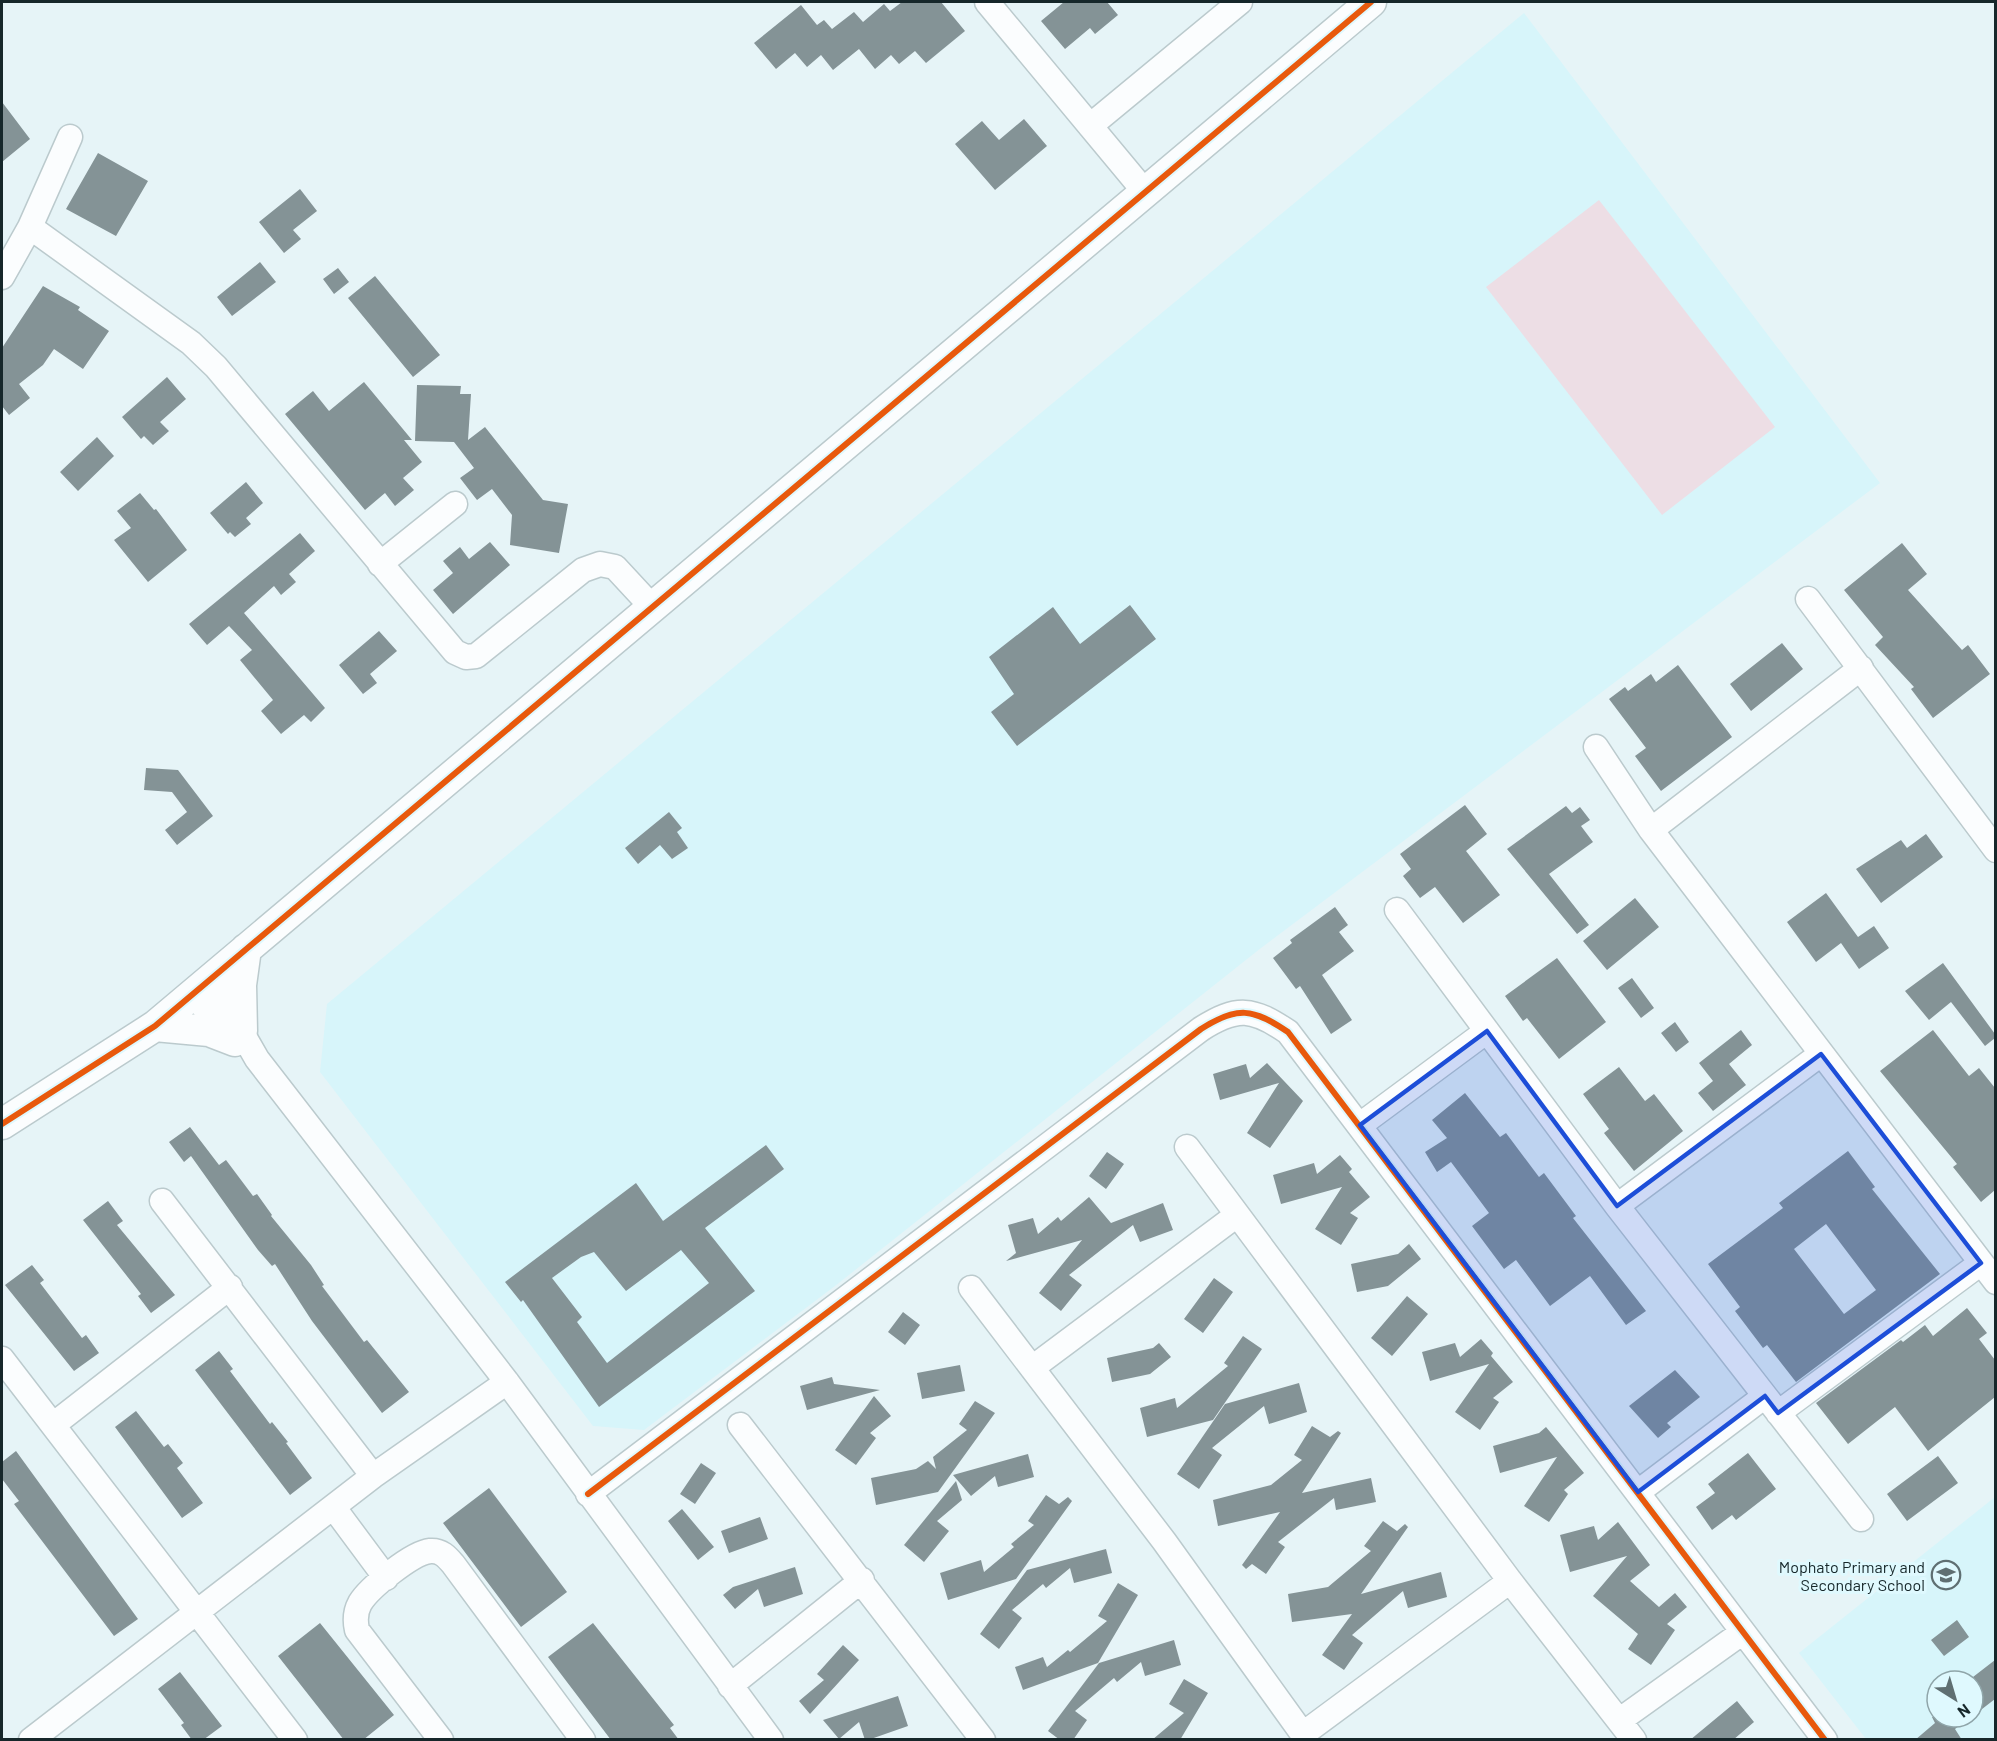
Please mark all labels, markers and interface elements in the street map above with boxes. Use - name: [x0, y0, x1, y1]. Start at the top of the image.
- place label: Mophato Primary and Secondary School: [1779, 1557, 1925, 1594]
- school or university icon: Mophato Primary and Secondary School: [1930, 1559, 1962, 1591]
- north arrow: [1925, 1669, 1985, 1729]
- text: N: [1954, 1701, 1974, 1722]

